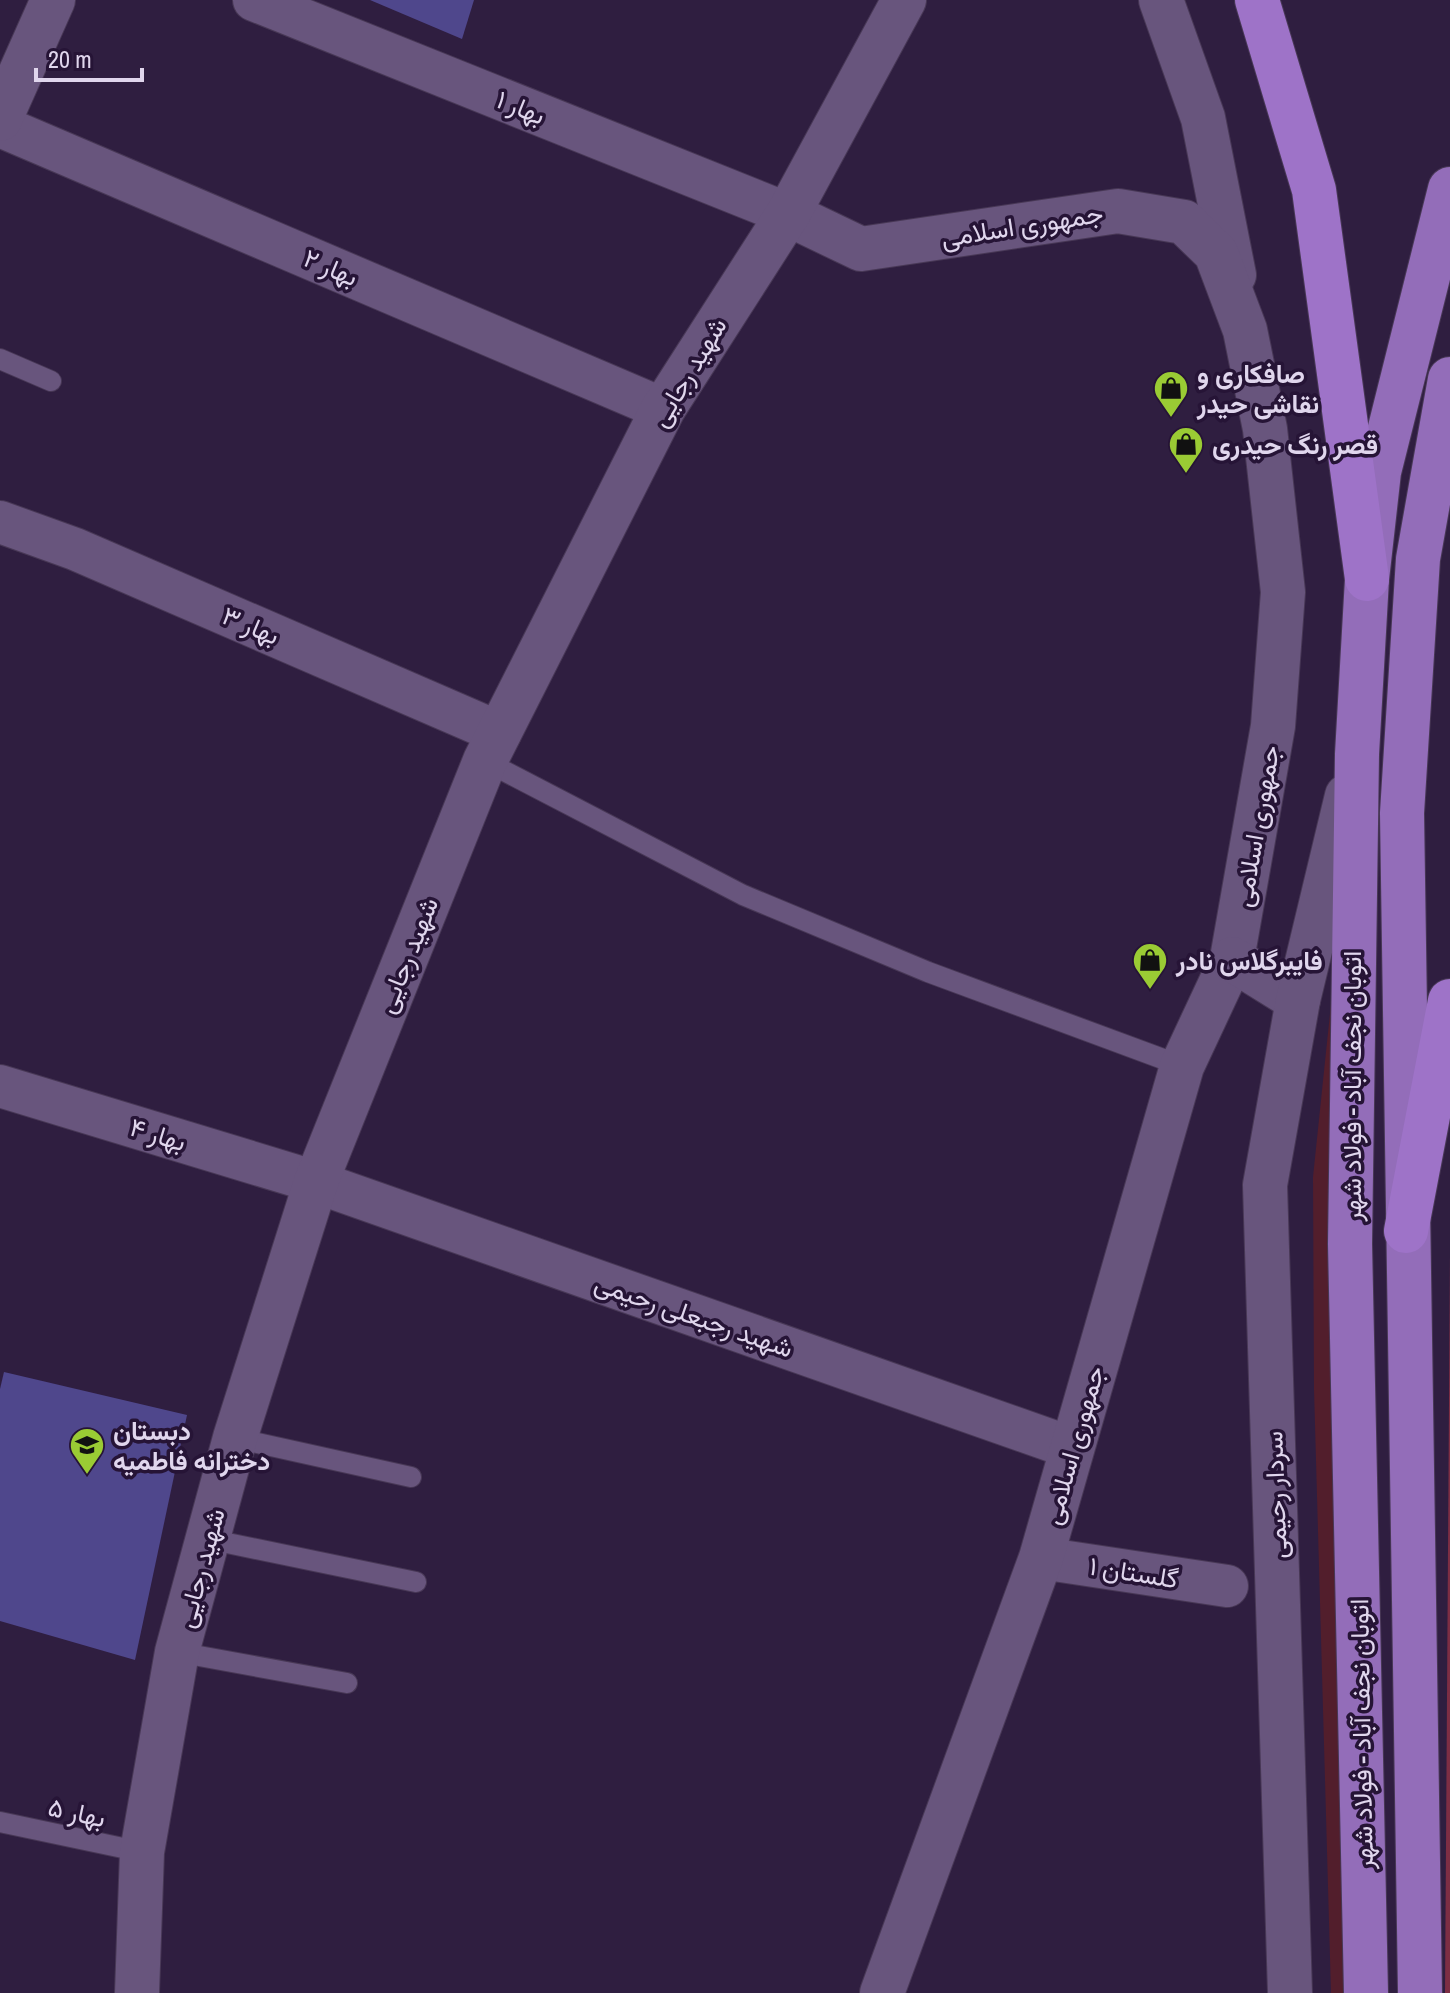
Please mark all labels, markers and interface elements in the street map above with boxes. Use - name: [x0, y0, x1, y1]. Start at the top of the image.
- scale bar: [36, 32, 142, 82]
- text: 20 m: [48, 43, 92, 75]
- street label: بهار ۱: [491, 81, 551, 133]
- street label: جمهوری اسلامی: [939, 195, 1105, 255]
- street label: بهار ۲: [298, 240, 364, 294]
- street label: شهید رجایی: [642, 311, 734, 433]
- place label: صافکاری و نقاشی حیدر: [1196, 356, 1319, 421]
- shop icon: صافکاری و نقاشی حیدر: [1152, 369, 1190, 419]
- shop icon: قصر رنگ حیدری: [1167, 425, 1205, 475]
- place label: قصر رنگ حیدری: [1212, 427, 1378, 462]
- street label: بهار ۳: [217, 597, 285, 653]
- street label: جمهوری اسلامی: [1225, 742, 1287, 910]
- street label: شهید رجایی: [368, 892, 446, 1018]
- shop icon: فایبرگلاس نادر: [1131, 941, 1169, 991]
- place label: فایبرگلاس نادر: [1175, 943, 1323, 978]
- street label: اتوبان نجف آباد - فولاد شهر: [1334, 951, 1369, 1222]
- street label: بهار ۴: [126, 1109, 190, 1159]
- street label: شهید رجبعلی رحیمی: [590, 1265, 798, 1365]
- street label: جمهوری اسلامی: [1034, 1362, 1112, 1528]
- place label: دبستان دخترانه فاطمیه: [113, 1413, 270, 1478]
- school or university icon: دبستان دخترانه فاطمیه: [68, 1426, 106, 1476]
- street label: سردار رحیمی: [1255, 1431, 1295, 1559]
- street label: شهید رجایی: [167, 1504, 233, 1632]
- street label: گلستان ۱: [1087, 1548, 1181, 1596]
- street label: اتوبان نجف آباد - فولاد شهر: [1341, 1598, 1381, 1871]
- street label: بهار ۵: [45, 1789, 109, 1835]

